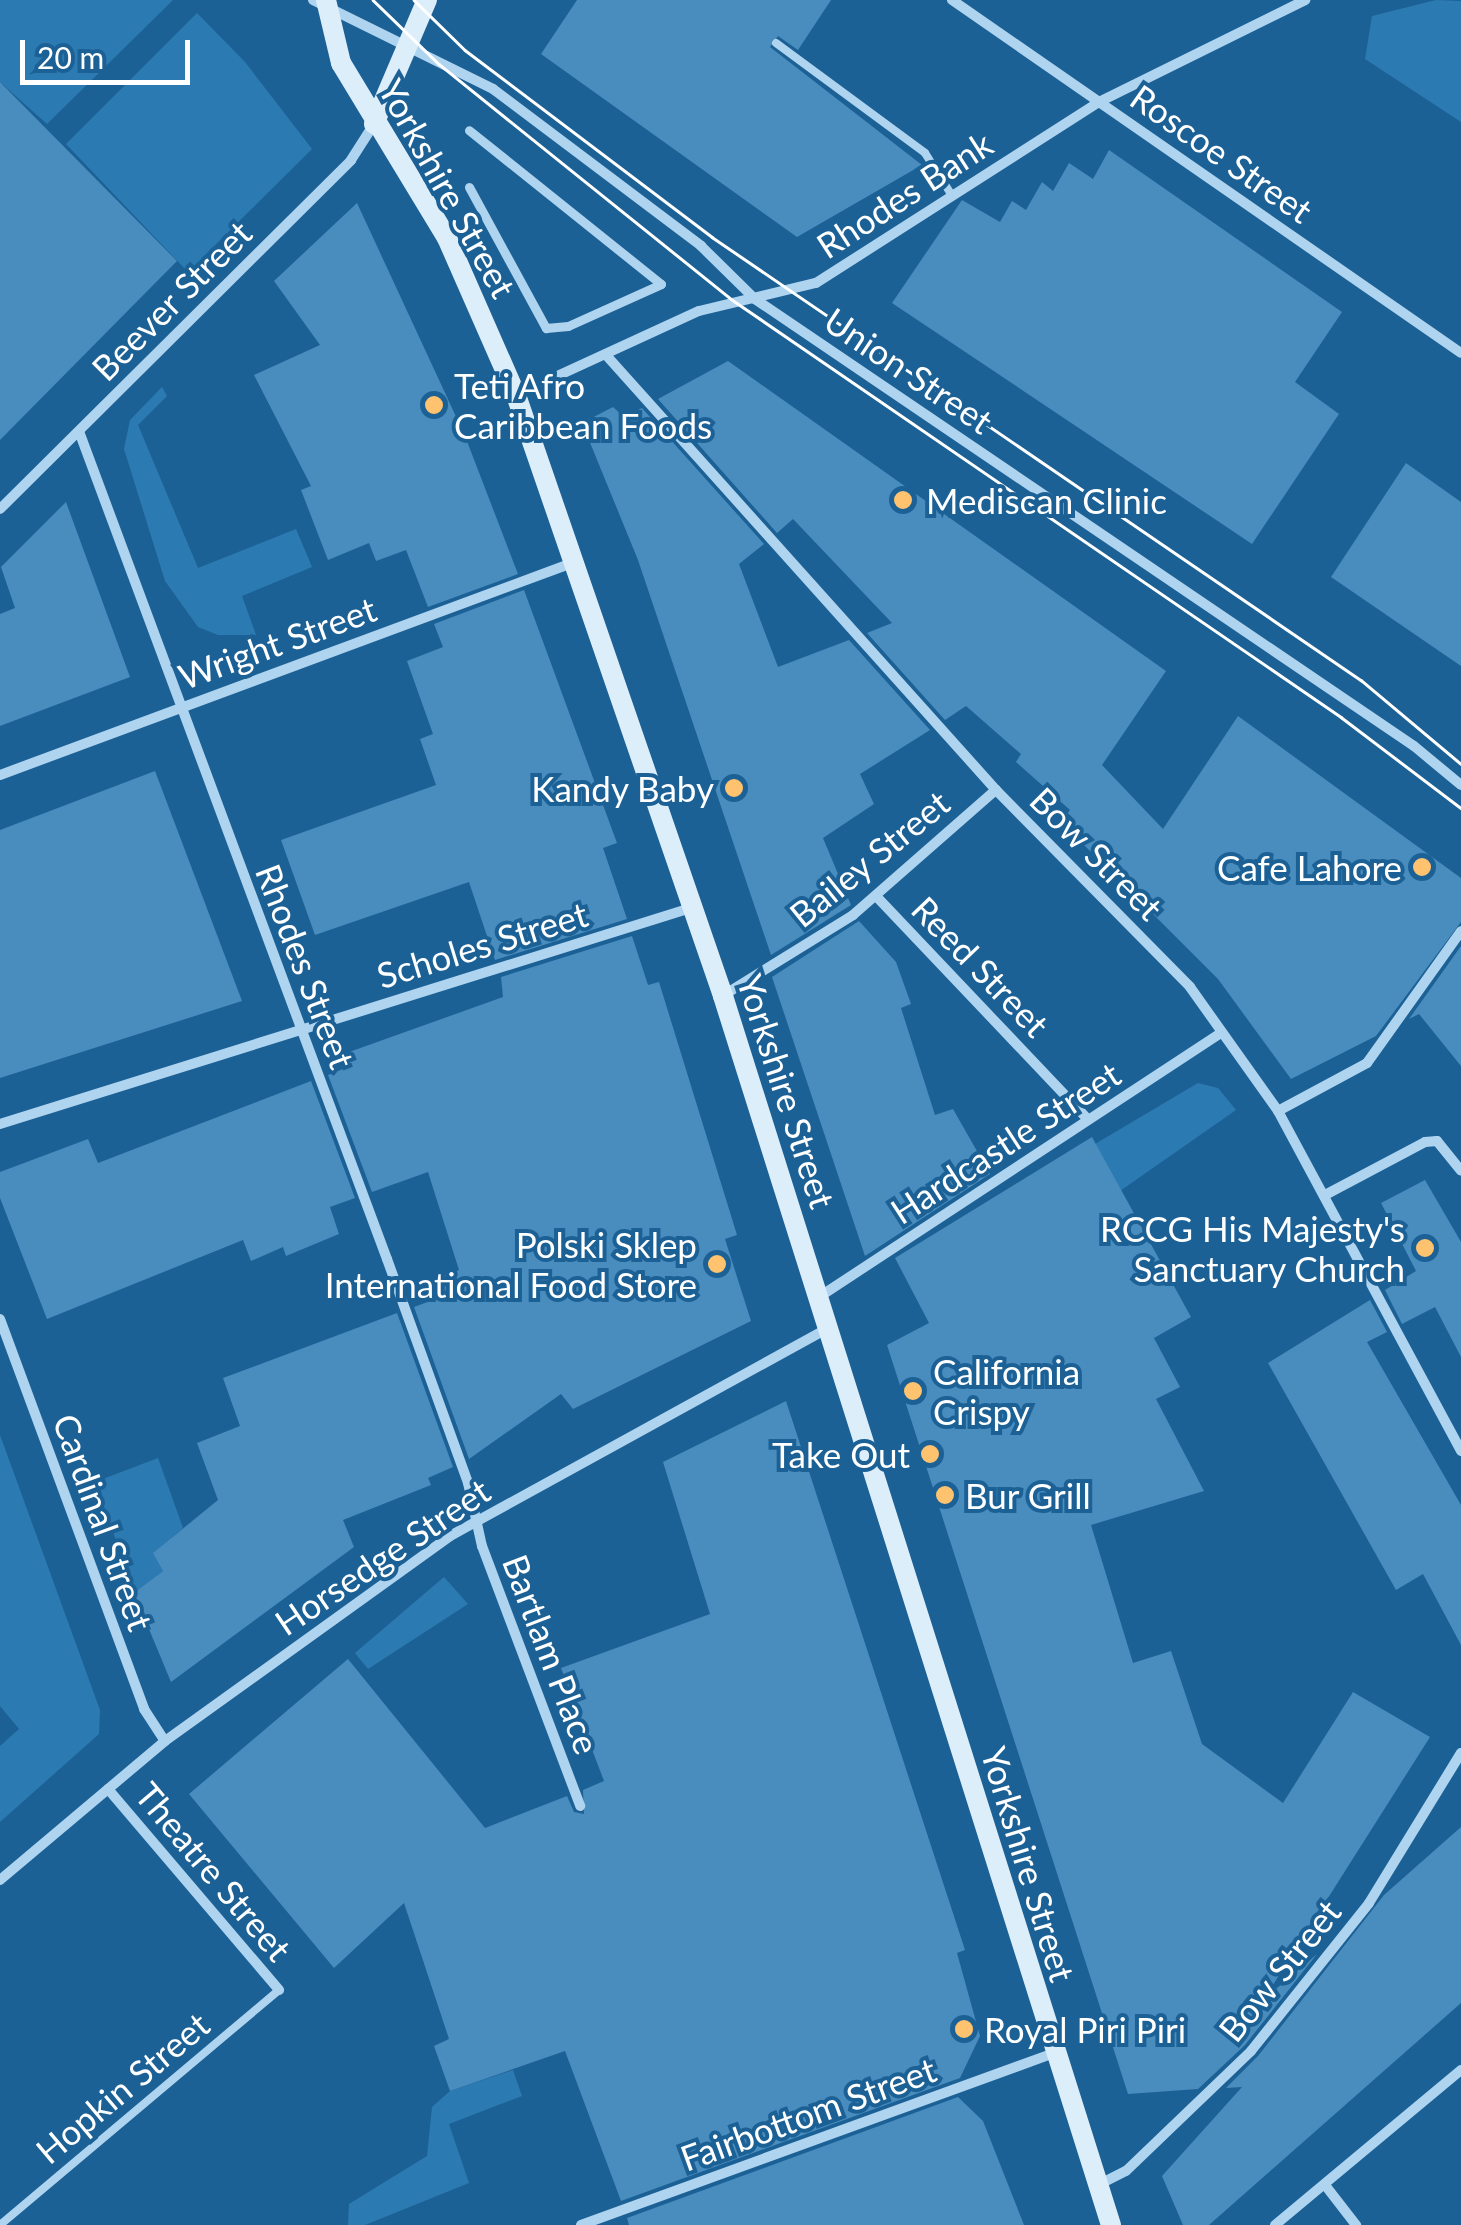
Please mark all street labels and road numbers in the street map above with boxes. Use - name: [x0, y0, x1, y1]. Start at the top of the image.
- street label: Yorkshire Street: [371, 72, 525, 304]
- street label: Roscoe Street: [1123, 75, 1321, 231]
- street label: Rhodes Bank: [809, 122, 999, 266]
- street label: Beever Street: [82, 211, 260, 389]
- street label: Union Street: [817, 298, 1001, 442]
- street label: Wright Street: [173, 587, 381, 697]
- street label: Bow Street: [1022, 778, 1172, 928]
- street label: Bailey Street: [781, 781, 957, 935]
- street label: Rhodes Street: [248, 858, 364, 1074]
- street label: Reed Street: [904, 887, 1058, 1045]
- street label: Scholes Street: [372, 892, 592, 996]
- street label: Yorkshire Street: [729, 969, 845, 1213]
- street label: Hardcastle Street: [882, 1052, 1128, 1232]
- street label: Cardinal Street: [45, 1408, 163, 1636]
- street label: Horsedge Street: [267, 1469, 497, 1643]
- street label: Bartlam Place: [495, 1549, 609, 1759]
- street label: Yorkshire Street: [973, 1742, 1085, 1986]
- street label: Theatre Street: [127, 1773, 301, 1969]
- street label: Bow Street: [1209, 1891, 1349, 2049]
- street label: Hopkin Street: [27, 2003, 217, 2171]
- street label: Fairbottom Street: [675, 2047, 941, 2179]

